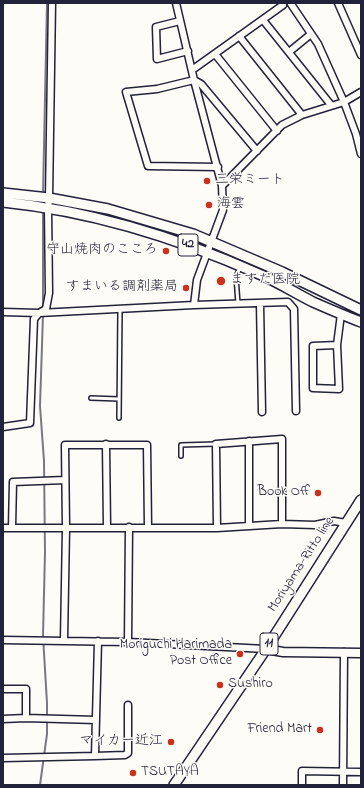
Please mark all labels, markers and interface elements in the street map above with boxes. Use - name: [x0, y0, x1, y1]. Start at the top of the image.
- place label: 三栄ミート: [215, 173, 285, 189]
- marker: 三栄ミート: [202, 176, 212, 186]
- place label: 海雲: [217, 197, 245, 213]
- marker: 海雲: [204, 200, 214, 210]
- road number: 42: [178, 234, 198, 256]
- place label: 守山焼肉のこころ: [46, 243, 158, 259]
- marker: 守山焼肉のこころ: [161, 246, 171, 256]
- place label: ますだ医院: [230, 273, 300, 289]
- marker: ますだ医院: [215, 275, 227, 287]
- place label: すまいる調剤薬局: [66, 280, 178, 296]
- marker: すまいる調剤薬局: [181, 283, 191, 293]
- place label: Book Off: [258, 485, 310, 501]
- marker: Book Off: [313, 488, 323, 498]
- street label: Moriyama-Ritto line: [265, 514, 339, 616]
- road number: 11: [260, 633, 278, 655]
- place label: Moriguchi Harimada Post Office: [120, 638, 232, 670]
- marker: Moriguchi Harimada Post Office: [235, 649, 245, 659]
- place label: Sushiro: [228, 677, 273, 693]
- marker: Sushiro: [215, 680, 225, 690]
- place label: Friend Mart: [248, 722, 312, 738]
- marker: Friend Mart: [315, 725, 325, 735]
- place label: マイカー近江: [79, 734, 163, 750]
- marker: マイカー近江: [166, 737, 176, 747]
- place label: TSUTAYA: [141, 765, 199, 781]
- marker: TSUTAYA: [128, 768, 138, 778]

